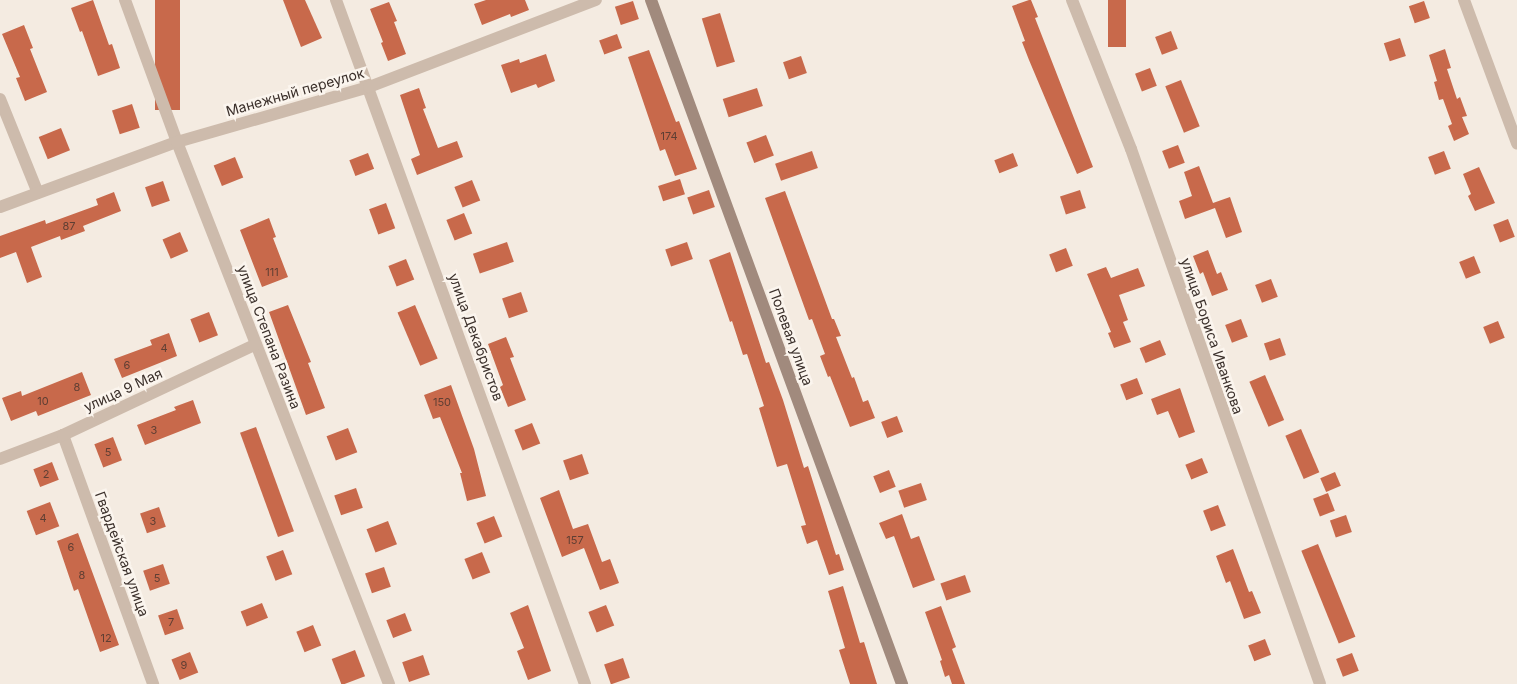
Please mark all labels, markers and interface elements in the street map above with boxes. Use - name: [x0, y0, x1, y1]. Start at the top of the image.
- street label: Манежный переулок: [224, 64, 366, 120]
- house number: 174: [660, 129, 678, 143]
- house number: 87: [62, 219, 76, 233]
- street label: улица Бориса Иванкова: [1177, 256, 1247, 416]
- street label: улица Степана Разина: [234, 263, 304, 411]
- house number: 111: [265, 265, 279, 279]
- street label: улица Декабристов: [445, 271, 507, 403]
- street label: Полевая улица: [766, 286, 816, 388]
- house number: 4: [160, 341, 168, 355]
- house number: 6: [124, 358, 130, 372]
- street label: улица 9 Мая: [81, 365, 165, 415]
- house number: 8: [74, 380, 80, 394]
- house number: 10: [37, 394, 49, 408]
- house number: 150: [433, 395, 451, 409]
- house number: 3: [151, 423, 157, 437]
- house number: 5: [105, 445, 111, 459]
- house number: 2: [43, 467, 49, 481]
- street label: Гвардейская улица: [92, 489, 152, 619]
- house number: 4: [39, 511, 47, 525]
- house number: 3: [150, 514, 156, 528]
- house number: 157: [566, 533, 584, 547]
- house number: 6: [68, 540, 74, 554]
- house number: 8: [79, 568, 85, 582]
- house number: 5: [154, 571, 160, 585]
- house number: 7: [168, 615, 174, 629]
- house number: 12: [100, 631, 112, 645]
- house number: 9: [181, 658, 187, 672]

